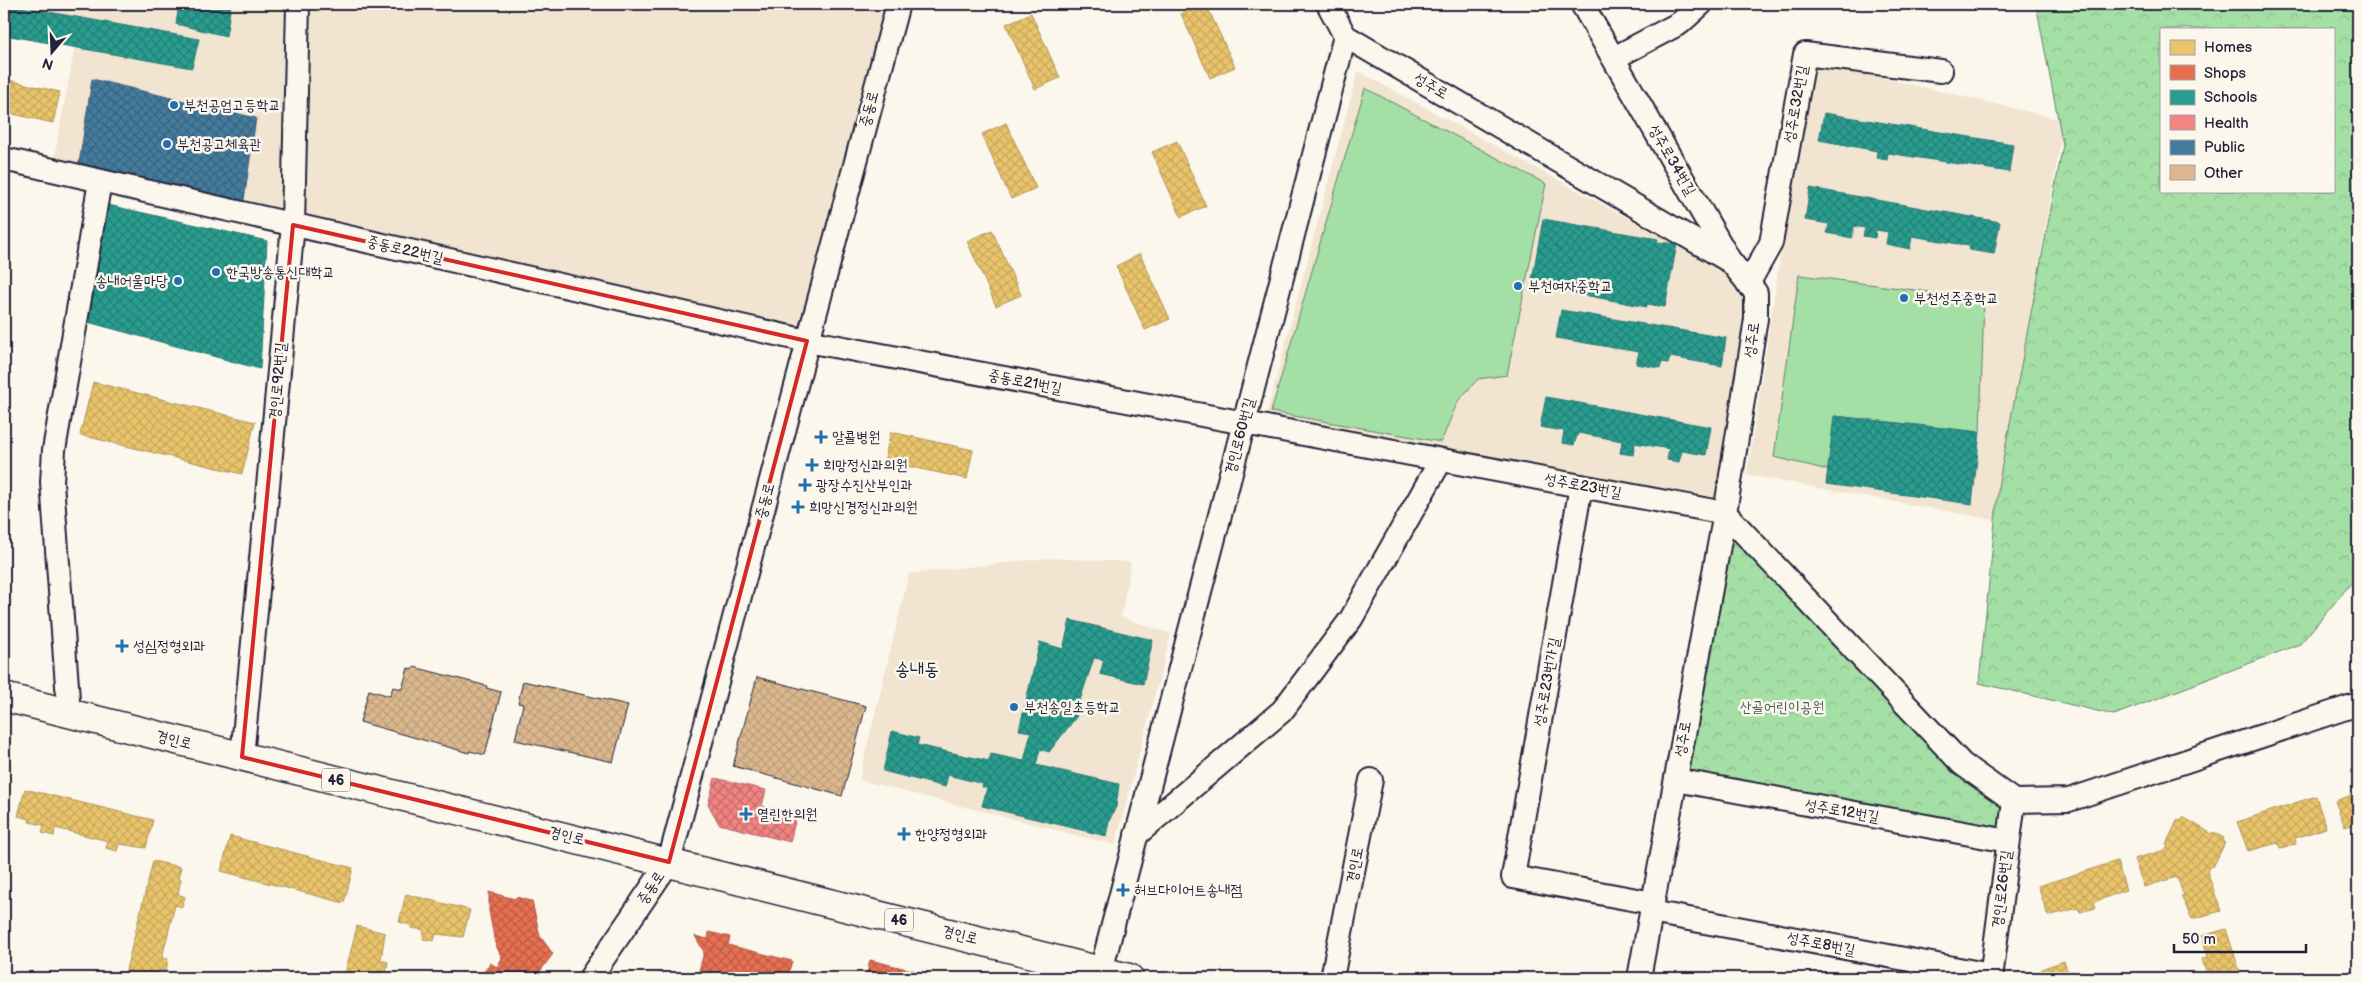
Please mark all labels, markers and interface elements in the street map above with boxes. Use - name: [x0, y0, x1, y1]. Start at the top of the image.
- north arrow: [28, 28, 78, 78]
- legend: [2160, 28, 2334, 192]
- text: Homes: [2204, 38, 2253, 57]
- text: N: [40, 54, 56, 74]
- street label: 성주로32번길: [1780, 64, 1812, 144]
- text: Shops: [2204, 64, 2247, 83]
- street label: 성주로: [1411, 69, 1451, 103]
- text: Schools: [2204, 88, 2258, 107]
- street label: 중동로: [855, 89, 883, 129]
- place label: 부천공업고등학교: [184, 96, 281, 115]
- marker: 부천공업고등학교: [168, 99, 180, 111]
- text: Health: [2204, 114, 2249, 133]
- street label: 성주로34번길: [1644, 121, 1700, 199]
- place label: 부천공고체육관: [177, 135, 262, 154]
- marker: 부천공고체육관: [161, 138, 173, 150]
- text: Public: [2204, 138, 2245, 157]
- text: Other: [2204, 164, 2243, 183]
- street label: 중동로22번길: [365, 232, 445, 268]
- place label: 한국방송통신대학교: [226, 263, 335, 282]
- marker: 한국방송통신대학교: [210, 266, 222, 278]
- place label: 송내어울마당: [96, 272, 168, 291]
- marker: 송내어울마당: [172, 275, 184, 287]
- place label: 부천여자중학교: [1528, 277, 1613, 296]
- marker: 부천여자중학교: [1512, 280, 1524, 292]
- place label: 부천성주중학교: [1914, 289, 1999, 308]
- marker: 부천성주중학교: [1898, 292, 1910, 304]
- street label: 성주로: [1740, 321, 1764, 359]
- street label: 경인로92번길: [265, 341, 291, 421]
- street label: 중동로21번길: [986, 366, 1064, 398]
- street label: 경인로60번길: [1221, 396, 1259, 476]
- place label: 알콜병원: [832, 428, 880, 447]
- marker: 알콜병원: [814, 430, 828, 444]
- place label: 희망정신과의원: [823, 456, 908, 475]
- marker: 희망정신과의원: [805, 458, 819, 472]
- street label: 성주로23번길: [1543, 469, 1623, 503]
- place label: 광장수진산부인과: [816, 476, 913, 495]
- marker: 광장수진산부인과: [798, 478, 812, 492]
- street label: 중동로: [751, 481, 779, 521]
- place label: 희망신경정신과의원: [809, 498, 918, 517]
- marker: 희망신경정신과의원: [791, 500, 805, 514]
- street label: 성주로23번가길: [1530, 636, 1564, 728]
- place label: 성심정형외과: [133, 637, 205, 656]
- marker: 성심정형외과: [115, 639, 129, 653]
- district label: 송내동: [895, 659, 939, 680]
- place label: 부천송일초등학교: [1024, 698, 1121, 717]
- park label: 산골어린이공원: [1740, 698, 1824, 717]
- marker: 부천송일초등학교: [1008, 701, 1020, 713]
- street label: 성주로: [1670, 720, 1696, 758]
- street label: 경인로: [154, 726, 194, 754]
- road number: 46: [322, 768, 350, 792]
- street label: 성주로12번길: [1803, 795, 1881, 827]
- place label: 열린한의원: [757, 805, 817, 824]
- marker: 열린한의원: [739, 807, 753, 821]
- street label: 경인로: [547, 822, 587, 850]
- place label: 한양정형외과: [915, 825, 987, 844]
- marker: 한양정형외과: [897, 827, 911, 841]
- street label: 경인로: [1342, 845, 1368, 885]
- street label: 경인로26번길: [1988, 849, 2016, 929]
- street label: 중동로: [633, 868, 669, 908]
- place label: 허브다이어트송내점: [1134, 881, 1243, 900]
- marker: 허브다이어트송내점: [1116, 883, 1130, 897]
- road number: 46: [885, 908, 913, 932]
- street label: 경인로: [940, 921, 980, 949]
- scale bar: [2174, 922, 2307, 954]
- street label: 성주로8번길: [1785, 928, 1857, 960]
- text: 50 m: [2182, 930, 2216, 949]

